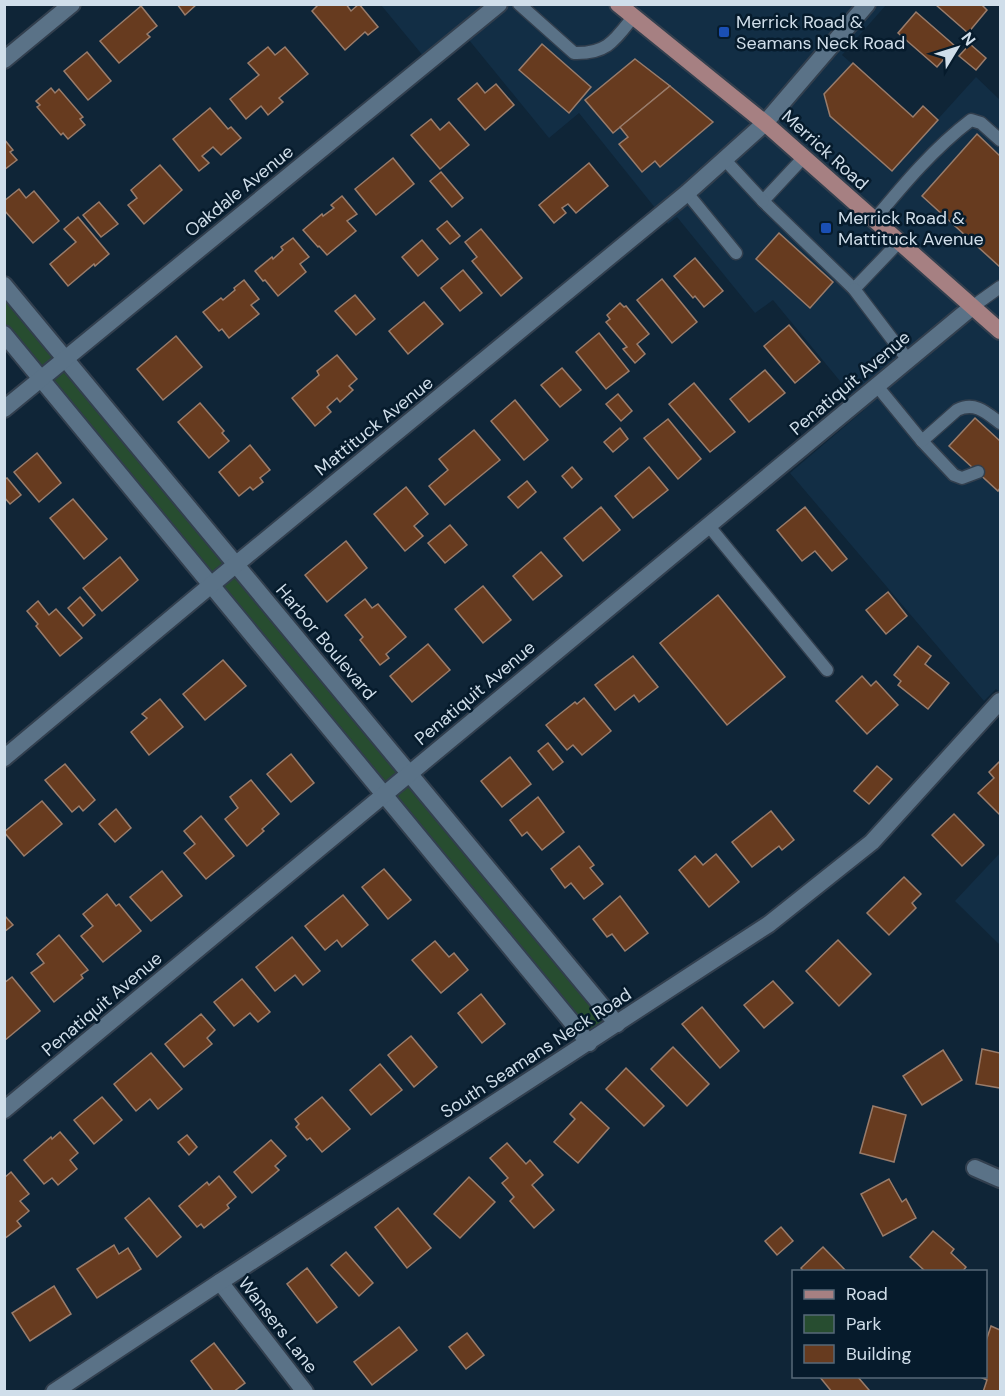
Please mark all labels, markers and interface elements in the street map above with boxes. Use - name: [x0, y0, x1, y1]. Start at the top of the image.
- place label: Merrick Road & Seamans Neck Road: [736, 10, 905, 55]
- north arrow: [927, 18, 987, 78]
- marker: Merrick Road & Seamans Neck Road: [717, 25, 731, 39]
- text: N: [957, 28, 980, 50]
- street label: Merrick Road: [776, 105, 874, 195]
- street label: Oakdale Avenue: [180, 140, 298, 242]
- place label: Merrick Road & Mattituck Avenue: [838, 206, 984, 251]
- marker: Merrick Road & Mattituck Avenue: [819, 221, 833, 235]
- street label: Penatiquit Avenue: [785, 325, 915, 441]
- street label: Mattituck Avenue: [310, 371, 438, 481]
- street label: Harbor Boulevard: [270, 579, 382, 705]
- street label: Penatiquit Avenue: [410, 635, 540, 751]
- street label: Penatiquit Avenue: [37, 946, 167, 1062]
- street label: South Seamans Neck Road: [436, 982, 636, 1124]
- legend: [792, 1270, 987, 1378]
- street label: Wansers Lane: [233, 1272, 323, 1378]
- text: Road: [846, 1282, 888, 1306]
- text: Park: [846, 1312, 882, 1336]
- text: Building: [846, 1342, 911, 1366]

